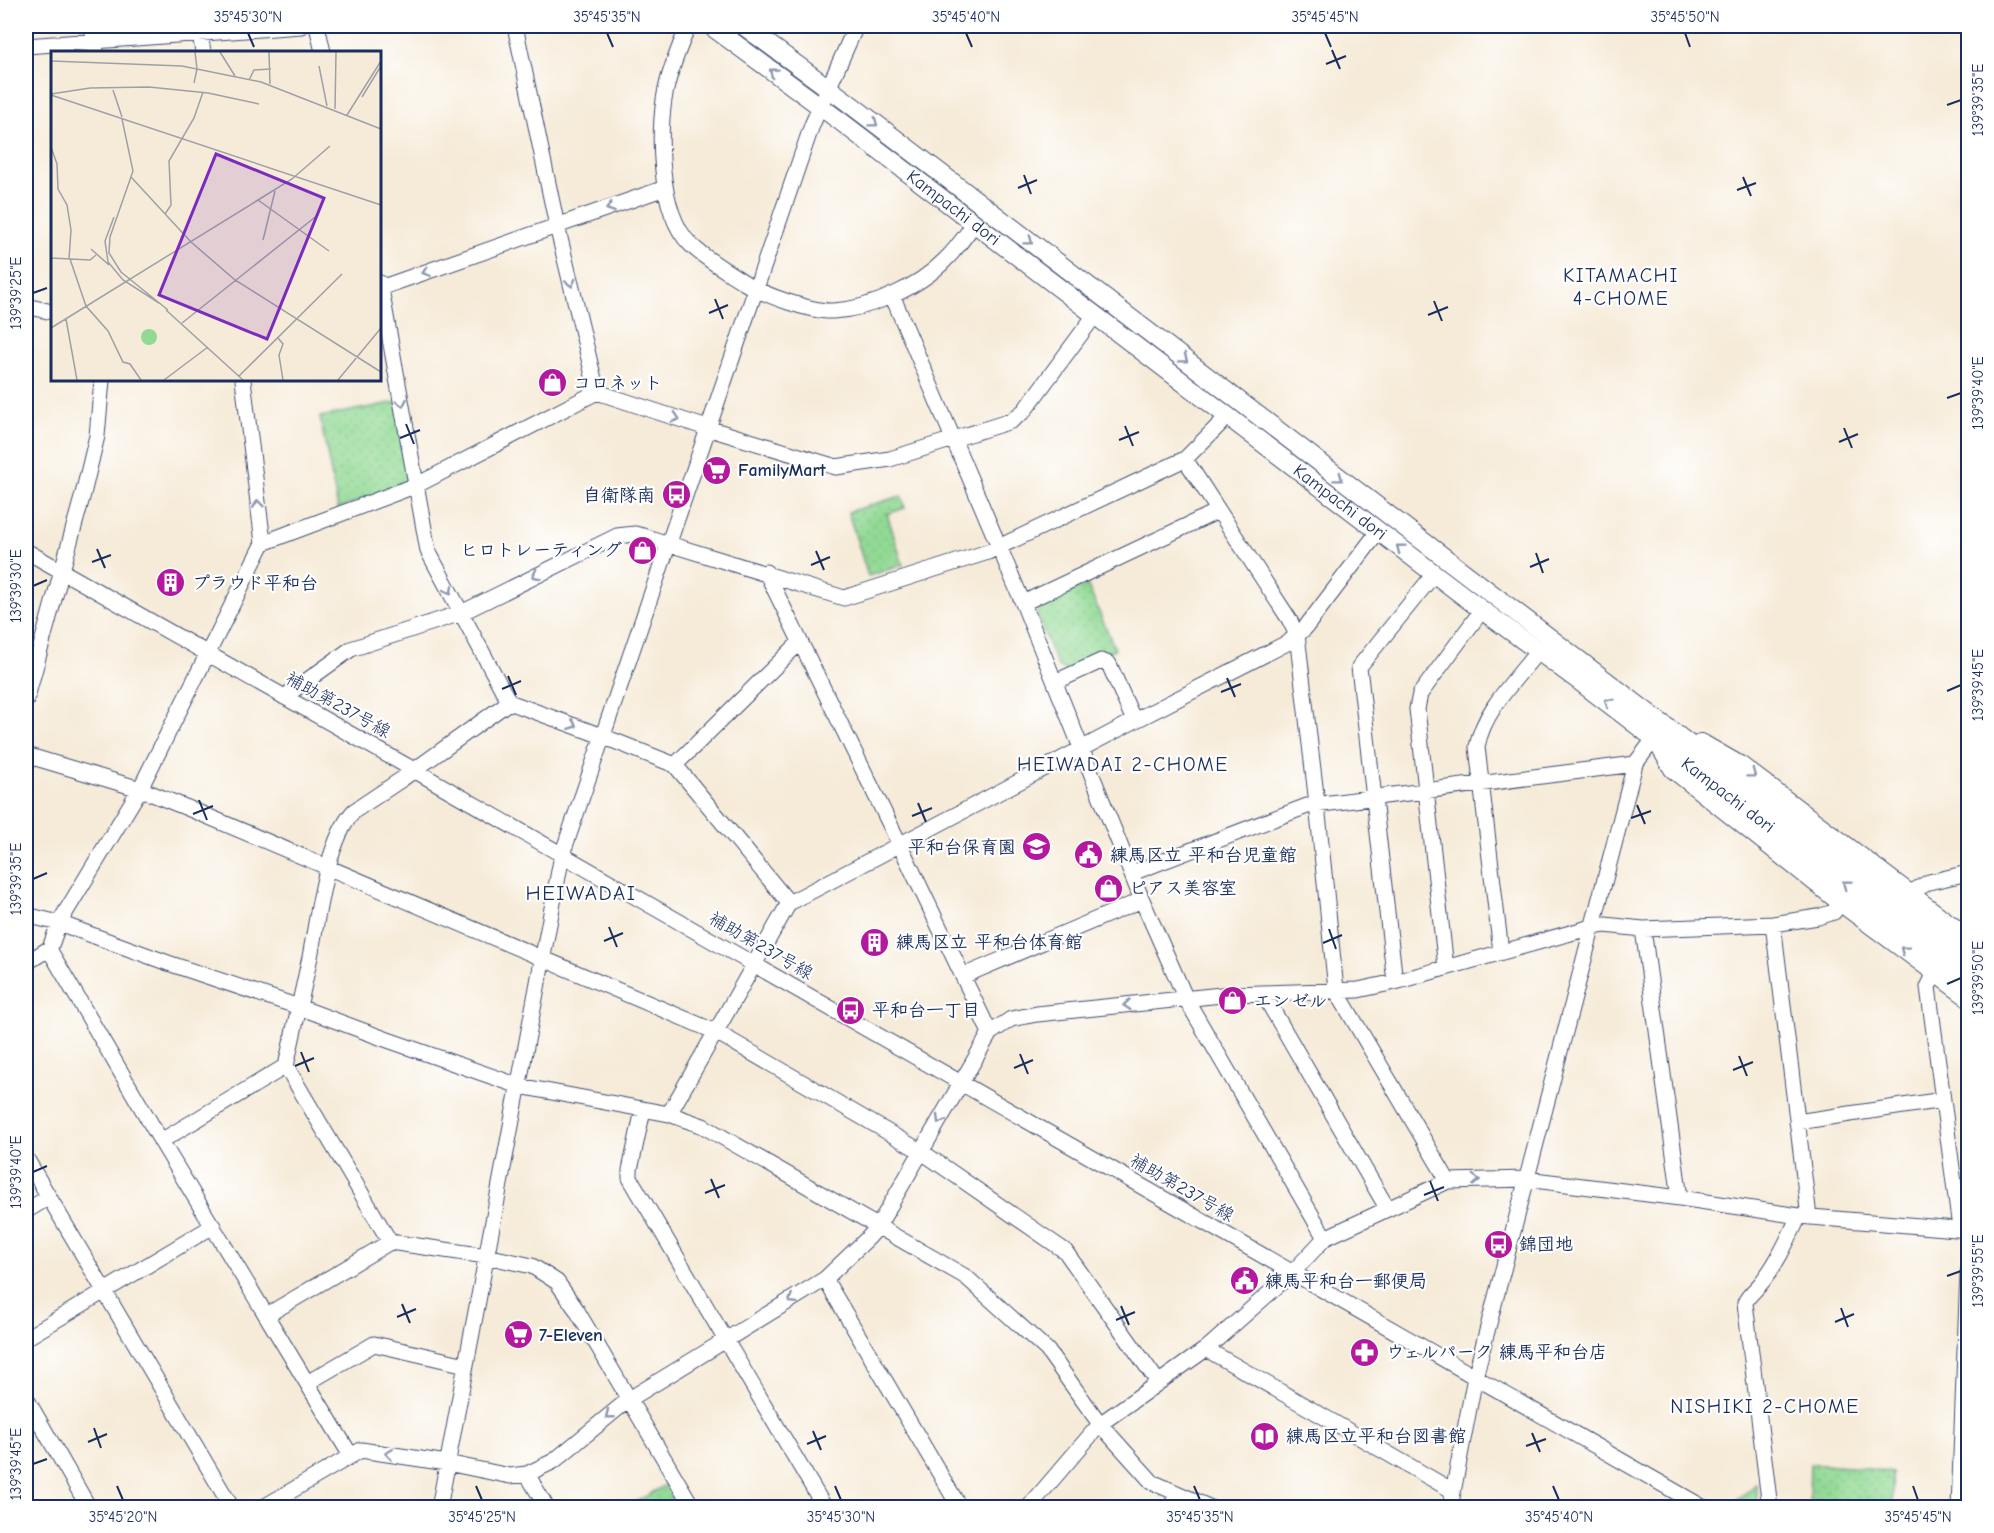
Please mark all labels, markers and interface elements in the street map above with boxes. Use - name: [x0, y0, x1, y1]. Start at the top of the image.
- text: 35°45'30"N: [214, 8, 282, 26]
- text: 35°45'35"N: [573, 8, 641, 26]
- text: 35°45'40"N: [932, 8, 1000, 26]
- text: 35°45'45"N: [1291, 8, 1359, 26]
- text: 35°45'50"N: [1650, 8, 1720, 26]
- inset map: [51, 51, 381, 381]
- text: 139°39'35"E: [1969, 64, 1987, 136]
- one-way arrow: [768, 69, 779, 80]
- one-way arrow: [868, 115, 879, 126]
- street label: Kampachi dori: [903, 165, 1004, 250]
- one-way arrow: [605, 200, 616, 213]
- one-way arrow: [1023, 234, 1034, 245]
- text: 139°39'25"E: [7, 257, 25, 329]
- one-way arrow: [421, 264, 432, 277]
- district label: KITAMACHI 4-CHOME: [1563, 264, 1679, 310]
- one-way arrow: [563, 278, 576, 288]
- one-way arrow: [1178, 352, 1189, 363]
- text: 139°39'40"E: [1969, 356, 1987, 430]
- shop icon: コロネット: [536, 367, 568, 399]
- place label: コロネット: [573, 373, 662, 394]
- one-way arrow: [395, 397, 408, 407]
- one-way arrow: [670, 411, 681, 423]
- supermarket icon: FamilyMart: [701, 454, 733, 486]
- place label: FamilyMart: [738, 460, 827, 481]
- street label: Kampachi dori: [1289, 460, 1391, 544]
- one-way arrow: [1333, 471, 1344, 482]
- bus stop icon: 自衛隊南: [660, 479, 692, 511]
- place label: 自衛隊南: [583, 485, 655, 506]
- one-way arrow: [252, 499, 265, 509]
- shop icon: ヒロトレーティング: [627, 534, 659, 566]
- place label: ヒロトレーティング: [460, 540, 622, 561]
- one-way arrow: [1396, 545, 1407, 556]
- text: 139°39'30"E: [7, 549, 25, 623]
- building icon: プラウド平和台: [155, 567, 187, 599]
- one-way arrow: [532, 568, 542, 579]
- place label: プラウド平和台: [192, 573, 318, 594]
- one-way arrow: [442, 584, 453, 594]
- text: 139°39'45"E: [1969, 649, 1987, 721]
- street label: 補助第237号線: [282, 667, 394, 743]
- one-way arrow: [1603, 699, 1614, 710]
- one-way arrow: [567, 717, 578, 730]
- district label: HEIWADAI 2-CHOME: [1017, 753, 1229, 776]
- street label: Kampachi dori: [1677, 753, 1779, 837]
- one-way arrow: [1746, 766, 1757, 777]
- school or university icon: 平和台保育園: [1021, 831, 1053, 863]
- place label: 平和台保育園: [908, 837, 1016, 858]
- public building icon: 練馬区立 平和台児童館: [1073, 839, 1105, 871]
- text: 139°39'35"E: [7, 843, 25, 915]
- place label: 練馬区立 平和台児童館: [1110, 845, 1296, 866]
- shop icon: ピアス美容室: [1092, 872, 1124, 904]
- place label: ピアス美容室: [1129, 878, 1237, 899]
- district label: HEIWADAI: [525, 881, 637, 905]
- one-way arrow: [1841, 881, 1852, 892]
- street label: 補助第237号線: [705, 908, 817, 984]
- building icon: 練馬区立 平和台体育館: [859, 926, 891, 958]
- place label: 練馬区立 平和台体育館: [896, 932, 1082, 953]
- text: 139°39'50"E: [1969, 941, 1987, 1015]
- one-way arrow: [1900, 946, 1911, 957]
- shop icon: エンゼル: [1217, 985, 1249, 1017]
- place label: エンゼル: [1254, 991, 1327, 1012]
- bus stop icon: 平和台一丁目: [835, 994, 867, 1026]
- one-way arrow: [1123, 998, 1132, 1011]
- place label: 平和台一丁目: [872, 1000, 980, 1021]
- one-way arrow: [936, 1114, 947, 1125]
- text: 139°39'40"E: [7, 1135, 25, 1209]
- street label: 補助第237号線: [1126, 1150, 1238, 1226]
- one-way arrow: [1471, 1174, 1480, 1187]
- bus stop icon: 錦団地: [1482, 1228, 1514, 1260]
- place label: 錦団地: [1519, 1234, 1573, 1255]
- text: 139°39'55"E: [1969, 1234, 1987, 1308]
- public building icon: 練馬平和台一郵便局: [1228, 1265, 1260, 1297]
- place label: 練馬平和台一郵便局: [1265, 1271, 1427, 1292]
- one-way arrow: [788, 1293, 798, 1305]
- supermarket icon: 7-Eleven: [502, 1319, 534, 1351]
- place label: 7-Eleven: [539, 1325, 603, 1346]
- pharmacy icon: ウェルパーク 練馬平和台店: [1349, 1336, 1381, 1368]
- place label: ウェルパーク 練馬平和台店: [1386, 1342, 1607, 1363]
- district label: NISHIKI 2-CHOME: [1670, 1395, 1860, 1418]
- one-way arrow: [605, 1408, 616, 1419]
- library icon: 練馬区立平和台図書館: [1249, 1420, 1281, 1452]
- place label: 練馬区立平和台図書館: [1286, 1426, 1466, 1447]
- text: 139°39'45"E: [7, 1428, 25, 1500]
- one-way arrow: [385, 1449, 394, 1461]
- text: 35°45'20"N: [89, 1508, 157, 1526]
- text: 35°45'25"N: [448, 1508, 516, 1526]
- text: 35°45'30"N: [807, 1508, 875, 1526]
- text: 35°45'35"N: [1166, 1508, 1234, 1526]
- text: 35°45'40"N: [1525, 1508, 1593, 1526]
- text: 35°45'45"N: [1884, 1508, 1952, 1526]

